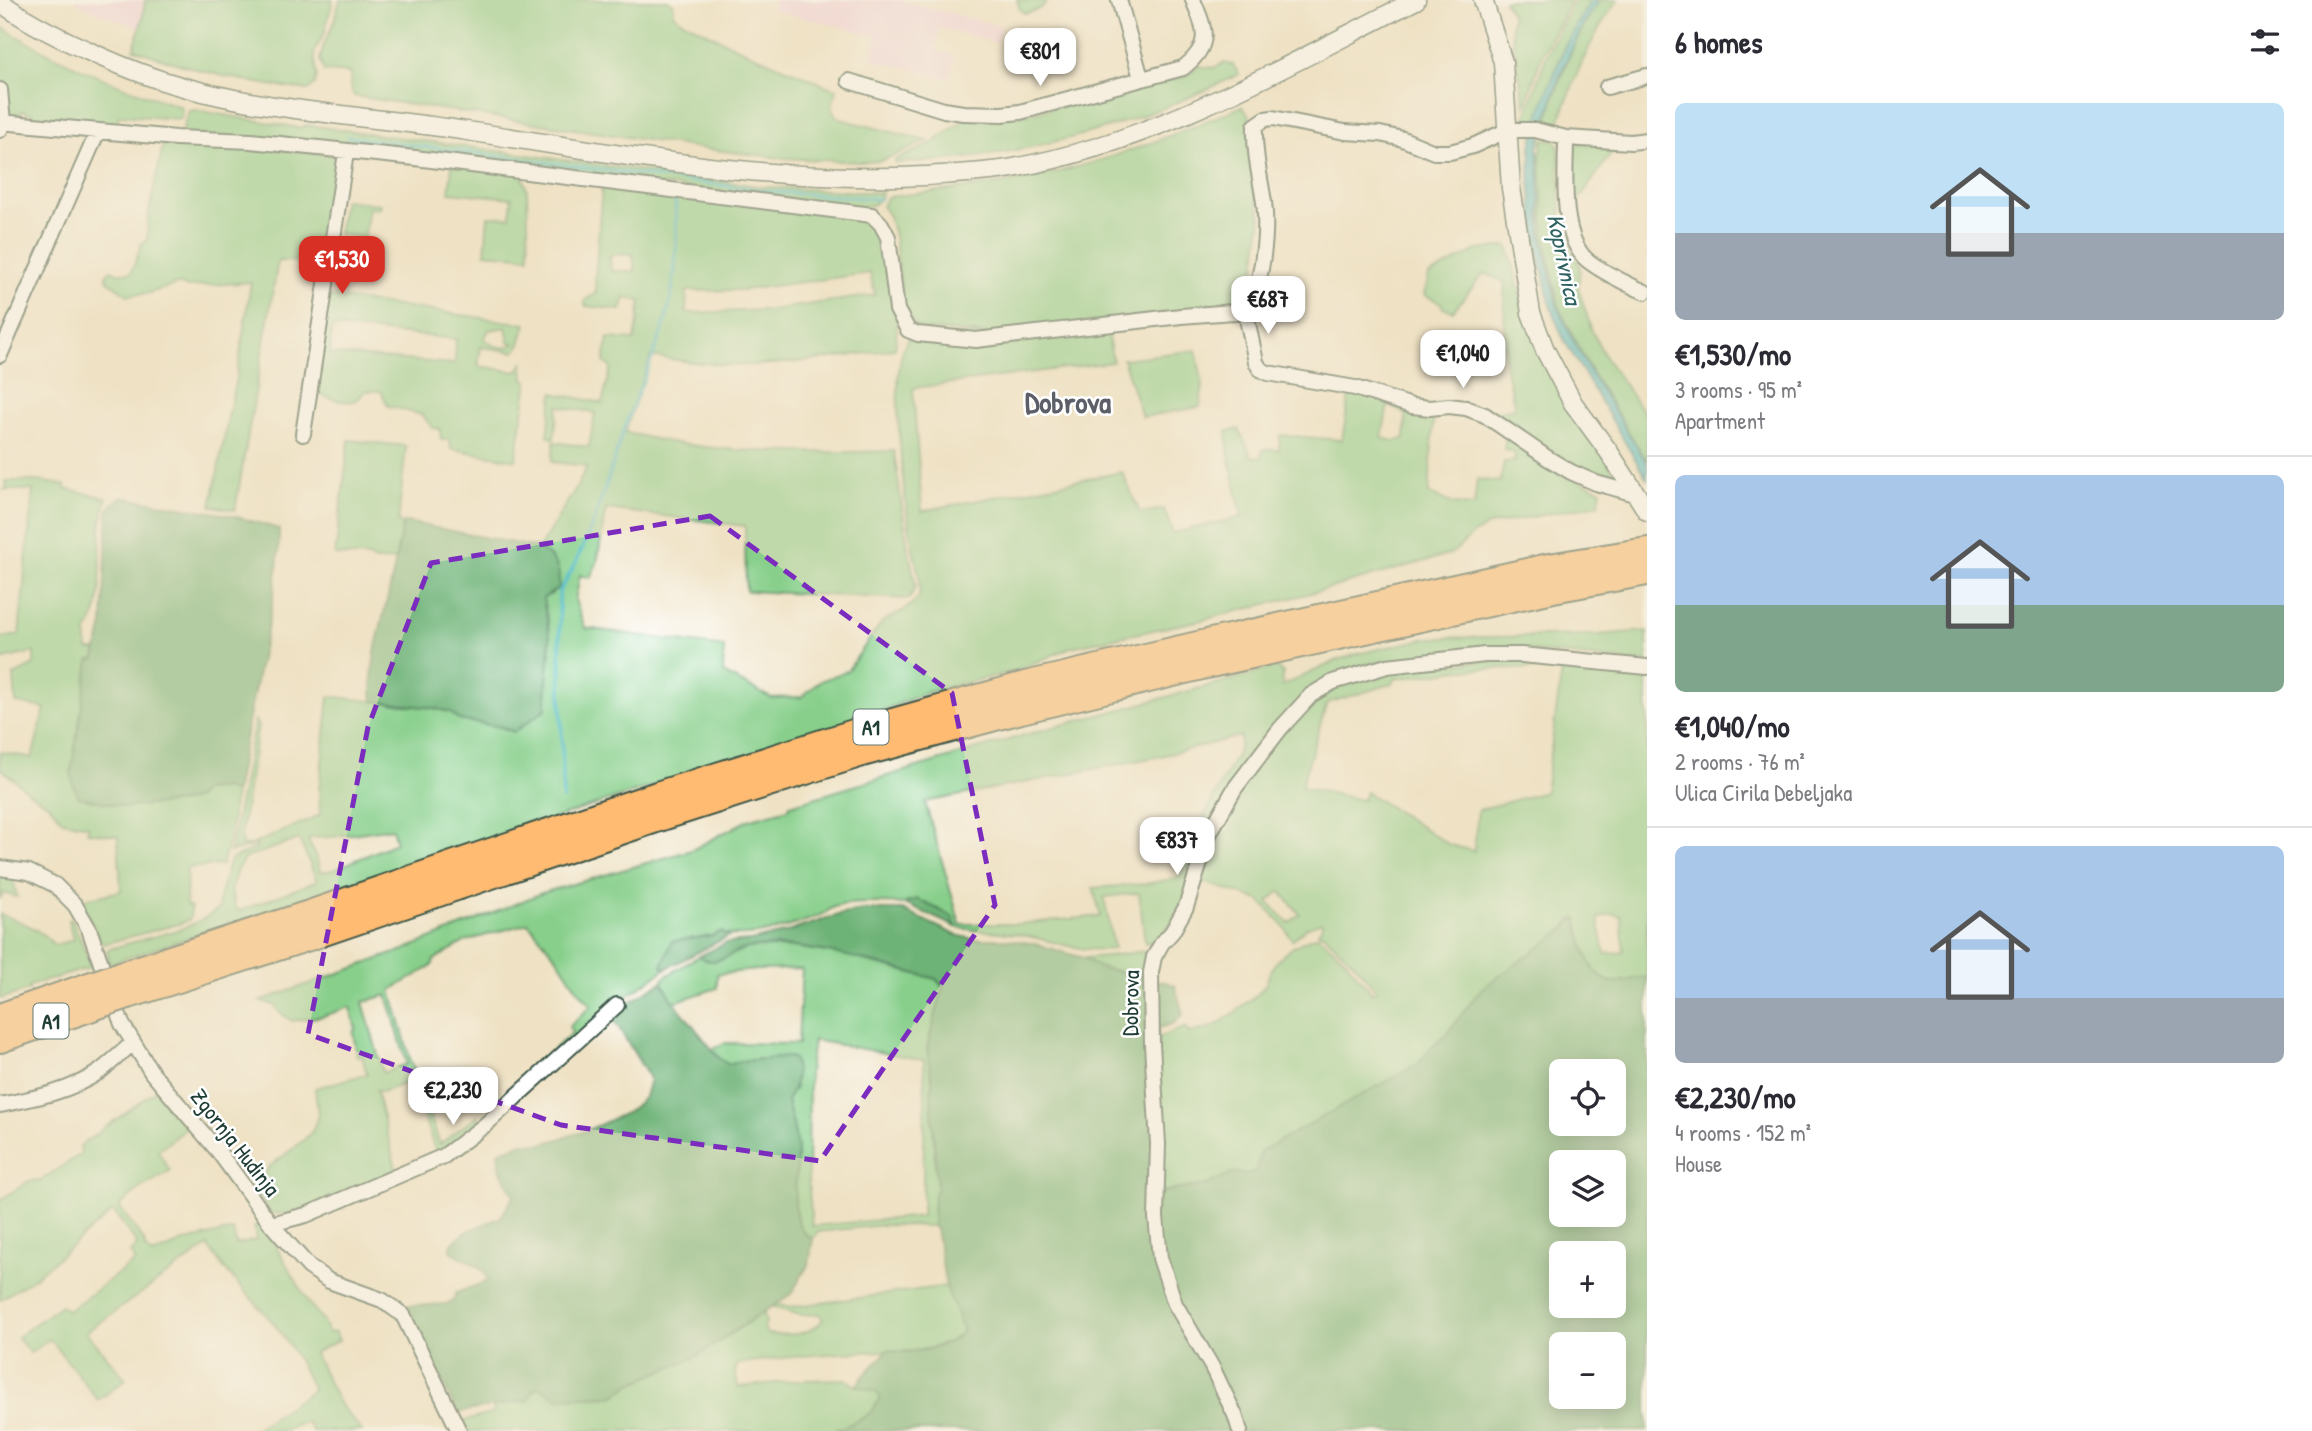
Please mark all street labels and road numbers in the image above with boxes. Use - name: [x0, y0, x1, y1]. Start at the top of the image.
- road number: A1: [854, 710, 888, 744]
- street label: Dobrova: [1114, 970, 1146, 1036]
- road number: A1: [34, 1004, 68, 1038]
- street label: Zgornja Hudinja: [184, 1082, 288, 1202]

